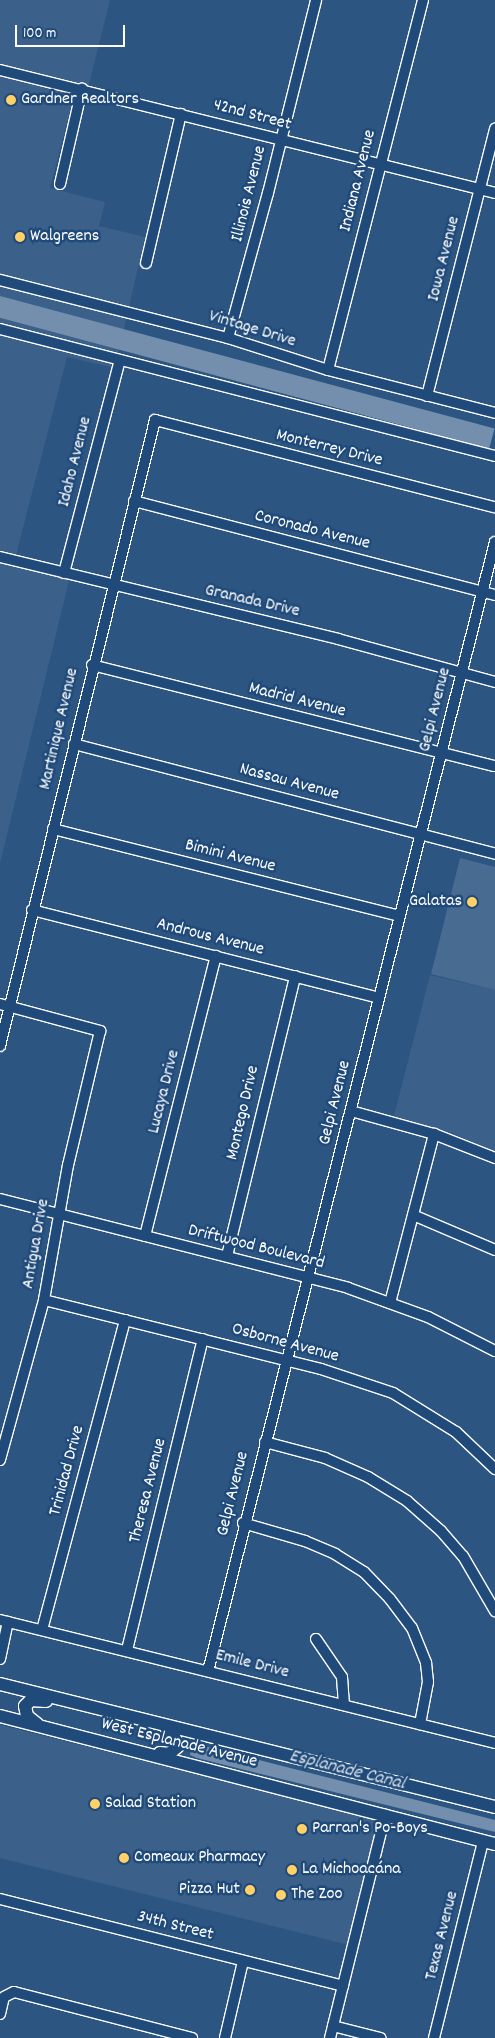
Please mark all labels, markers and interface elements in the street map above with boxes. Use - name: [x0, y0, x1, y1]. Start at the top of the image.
- scale bar: [18, 15, 128, 47]
- text: 100 m: [23, 23, 56, 45]
- place label: Gardner Realtors: [21, 89, 139, 111]
- marker: Gardner Realtors: [5, 94, 17, 106]
- street label: 42nd Street: [211, 95, 293, 137]
- street label: Indiana Avenue: [336, 128, 382, 234]
- street label: Illinois Avenue: [228, 144, 272, 244]
- street label: Iowa Avenue: [424, 214, 466, 304]
- place label: Walgreens: [30, 226, 99, 248]
- marker: Walgreens: [14, 231, 26, 243]
- street label: Vintage Drive: [206, 307, 298, 353]
- street label: Idaho Avenue: [54, 415, 98, 509]
- street label: Monterrey Drive: [274, 425, 384, 473]
- street label: Coronado Avenue: [252, 506, 372, 556]
- street label: Granada Drive: [202, 581, 302, 623]
- street label: Martinique Avenue: [35, 666, 85, 792]
- street label: Gelpi Avenue: [415, 666, 457, 754]
- street label: Madrid Avenue: [246, 679, 348, 723]
- street label: Nassau Avenue: [237, 759, 341, 807]
- street label: Bimini Avenue: [183, 835, 277, 879]
- place label: Galatas: [409, 891, 462, 913]
- marker: Galatas: [466, 896, 478, 908]
- street label: Androus Avenue: [154, 914, 266, 962]
- street label: Lucaya Drive: [144, 1048, 186, 1136]
- street label: Gelpi Avenue: [315, 1059, 357, 1147]
- street label: Montego Drive: [223, 1064, 265, 1162]
- street label: Antigua Drive: [18, 1197, 56, 1291]
- street label: Driftwood Boulevard: [185, 1221, 327, 1275]
- street label: Osborne Avenue: [229, 1319, 341, 1369]
- street label: Trinidad Drive: [46, 1423, 90, 1519]
- street label: Theresa Avenue: [126, 1436, 172, 1546]
- street label: Gelpi Avenue: [213, 1450, 255, 1538]
- street label: Emile Drive: [213, 1645, 291, 1685]
- street label: West Esplanade Avenue: [99, 1714, 259, 1774]
- water label: Esplanade Canal: [287, 1746, 407, 1796]
- place label: Salad Station: [105, 1793, 196, 1815]
- marker: Salad Station: [89, 1798, 101, 1810]
- place label: Parran's Po-Boys: [312, 1818, 428, 1840]
- marker: Parran's Po-Boys: [296, 1823, 308, 1835]
- place label: Comeaux Pharmacy: [134, 1847, 265, 1869]
- marker: Comeaux Pharmacy: [118, 1852, 130, 1864]
- place label: La Michoacána: [302, 1859, 401, 1881]
- marker: La Michoacána: [286, 1864, 298, 1876]
- place label: Pizza Hut: [179, 1879, 240, 1901]
- marker: Pizza Hut: [244, 1884, 256, 1896]
- place label: The Zoo: [291, 1884, 342, 1906]
- marker: The Zoo: [275, 1889, 287, 1901]
- street label: Texas Avenue: [421, 1889, 465, 1983]
- street label: 34th Street: [134, 1907, 216, 1947]

